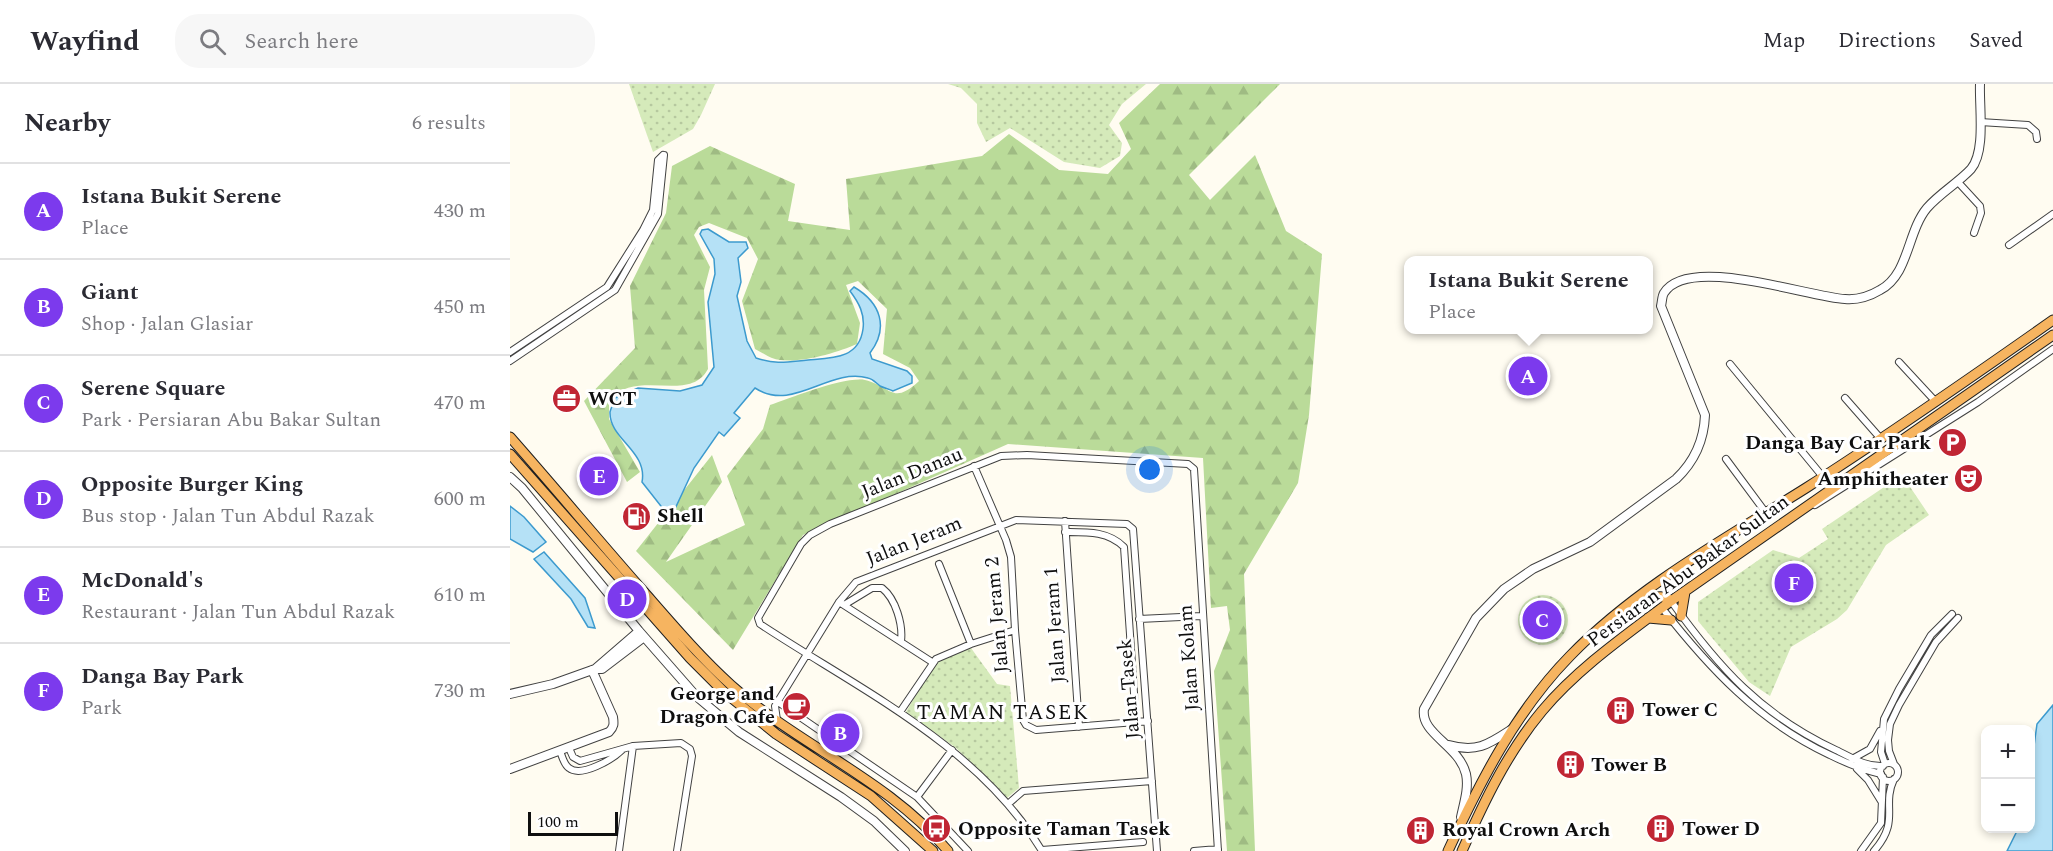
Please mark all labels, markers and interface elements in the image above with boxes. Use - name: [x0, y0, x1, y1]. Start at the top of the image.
- search box: [175, 14, 595, 68]
- text: Wayfind: [30, 20, 139, 63]
- icon: search: [196, 25, 229, 58]
- text: Search here: [244, 25, 359, 58]
- text: Map: [1763, 25, 1805, 57]
- text: Directions: [1838, 25, 1936, 57]
- text: Saved: [1969, 25, 2023, 57]
- text: Nearby: [24, 103, 110, 143]
- text: 6 results: [412, 108, 486, 138]
- text: Istana Bukit Serene: [81, 180, 281, 213]
- text: A: [36, 196, 51, 226]
- text: 430 m: [434, 196, 486, 226]
- text: Place: [81, 213, 129, 243]
- popup: [1404, 256, 1653, 334]
- text: Istana Bukit Serene: [1428, 264, 1629, 297]
- text: Giant: [81, 276, 138, 309]
- text: B: [36, 292, 51, 322]
- text: 450 m: [434, 292, 486, 322]
- text: Place: [1428, 297, 1476, 327]
- text: Shop · Jalan Glasiar: [81, 309, 253, 339]
- pin: A: [1508, 354, 1548, 398]
- text: Serene Square: [81, 372, 225, 405]
- office icon: WCT: [551, 383, 583, 415]
- place label: WCT: [588, 384, 637, 414]
- text: C: [36, 388, 51, 418]
- text: 470 m: [434, 388, 486, 418]
- text: Park · Persiaran Abu Bakar Sultan: [81, 405, 381, 435]
- parking icon: Danga Bay Car Park: [1936, 427, 1968, 459]
- place label: Danga Bay Car Park: [1745, 428, 1931, 458]
- street label: Jalan Danau: [857, 439, 967, 507]
- pin: E: [580, 454, 619, 498]
- your location: [1135, 455, 1164, 484]
- theatre icon: Amphitheater: [1953, 463, 1985, 495]
- place label: Amphitheater: [1817, 464, 1948, 494]
- text: Opposite Burger King: [81, 468, 303, 501]
- text: D: [35, 484, 52, 514]
- text: 600 m: [434, 484, 486, 514]
- street label: Persiaran Abu Bakar Sultan: [1581, 487, 1795, 655]
- fuel station icon: Shell: [620, 500, 652, 532]
- text: Bus stop · Jalan Tun Abdul Razak: [81, 501, 375, 531]
- place label: Shell: [657, 501, 704, 531]
- street label: Jalan Jeram: [861, 508, 967, 574]
- street label: Jalan Jeram 2: [977, 556, 1017, 674]
- pin: F: [1774, 560, 1814, 606]
- text: McDonald's: [81, 564, 203, 597]
- street label: Jalan Jeram 1: [1036, 566, 1074, 684]
- pin: D: [608, 576, 646, 622]
- text: E: [37, 580, 50, 610]
- text: 610 m: [434, 580, 486, 610]
- text: Restaurant · Jalan Tun Abdul Razak: [81, 597, 395, 627]
- pin: C: [1522, 598, 1562, 642]
- street label: Jalan Kolam: [1170, 604, 1208, 712]
- street label: Jalan Tasek: [1110, 637, 1148, 741]
- text: Danga Bay Park: [81, 660, 244, 693]
- text: F: [37, 676, 50, 706]
- text: 730 m: [434, 676, 486, 706]
- place label: George and Dragon Cafe: [659, 679, 775, 732]
- cafe icon: George and Dragon Cafe: [780, 690, 812, 722]
- text: Park: [81, 693, 122, 723]
- building icon: Tower C: [1605, 694, 1637, 726]
- place label: Tower C: [1642, 695, 1718, 725]
- district label: TAMAN TASEK: [917, 697, 1089, 729]
- pin: B: [820, 710, 860, 756]
- map controls: [1981, 725, 2035, 833]
- button: +: [1981, 725, 2035, 779]
- building icon: Tower B: [1554, 749, 1586, 781]
- place label: Tower B: [1591, 750, 1667, 780]
- button: −: [1981, 779, 2035, 833]
- scale bar: [528, 809, 618, 836]
- text: 100 m: [537, 810, 579, 834]
- bus stop icon: Opposite Taman Tasek: [921, 813, 953, 845]
- building icon: Tower D: [1645, 813, 1677, 845]
- place label: Opposite Taman Tasek: [958, 814, 1170, 844]
- building icon: Royal Crown Arch: [1405, 814, 1437, 846]
- place label: Tower D: [1682, 814, 1760, 844]
- place label: Royal Crown Arch: [1442, 815, 1610, 845]

